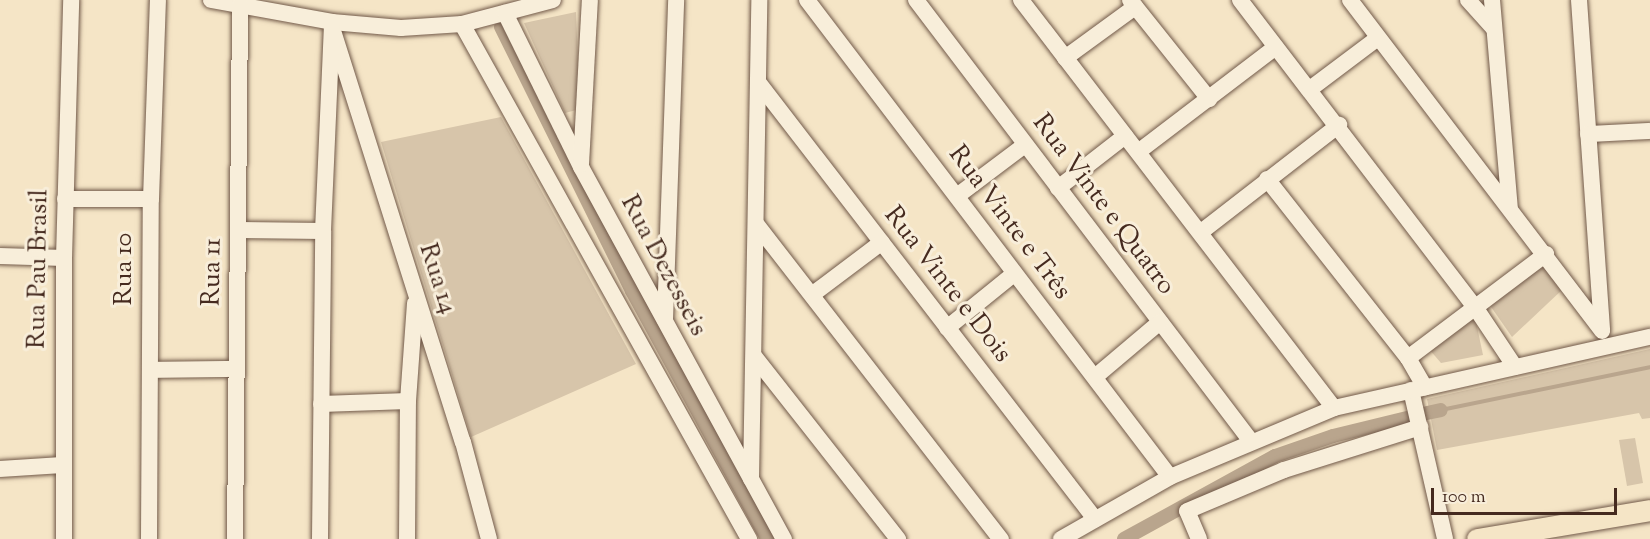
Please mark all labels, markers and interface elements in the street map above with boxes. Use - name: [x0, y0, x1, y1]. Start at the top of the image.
- street label: Rua Vinte e Quatro: [1025, 109, 1181, 301]
- street label: Rua Vinte e Três: [941, 140, 1077, 306]
- street label: Rua Pau Brasil: [22, 189, 56, 349]
- street label: Rua Dezesseis: [613, 190, 713, 342]
- street label: Rua Vinte e Dois: [877, 201, 1017, 369]
- street label: Rua 10: [109, 233, 141, 305]
- street label: Rua 11: [197, 238, 229, 306]
- street label: Rua 14: [411, 240, 463, 318]
- scale bar: [1434, 476, 1620, 514]
- text: 100 m: [1442, 485, 1486, 511]

